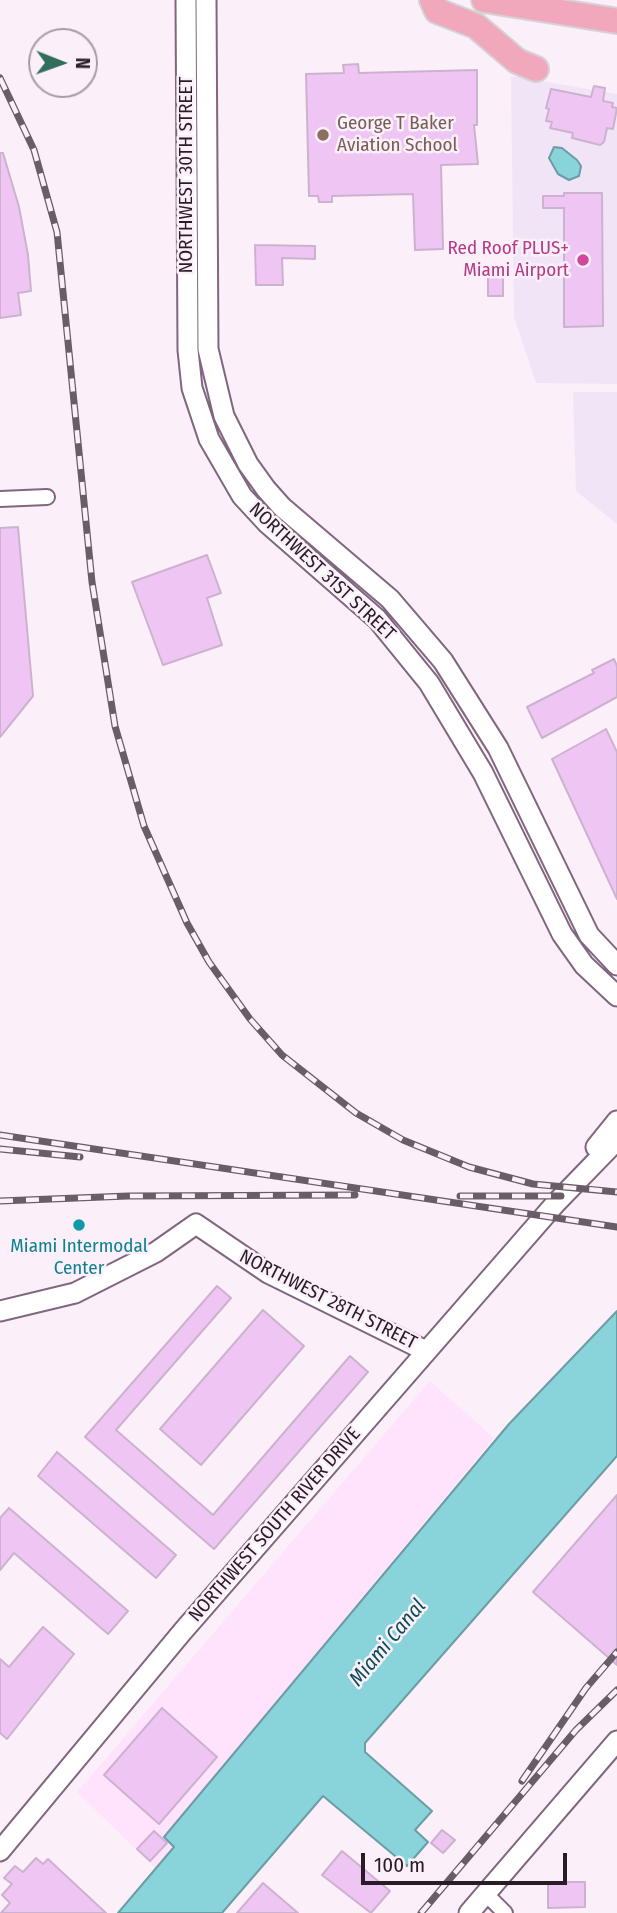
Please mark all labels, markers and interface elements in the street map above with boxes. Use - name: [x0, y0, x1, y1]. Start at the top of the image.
- north arrow: [28, 28, 98, 98]
- text: N: [71, 57, 94, 69]
- street label: NORTHWEST 30TH STREET: [176, 77, 198, 273]
- place label: George T Baker Aviation School: [337, 113, 458, 157]
- marker: George T Baker Aviation School: [315, 127, 331, 143]
- place label: Red Roof PLUS+ Miami Airport: [447, 238, 569, 282]
- marker: Red Roof PLUS+ Miami Airport: [575, 252, 591, 268]
- street label: NORTHWEST 31ST STREET: [244, 498, 400, 646]
- marker: Miami Intermodal Center: [71, 1217, 87, 1233]
- place label: Miami Intermodal Center: [10, 1236, 148, 1280]
- street label: NORTHWEST 28TH STREET: [235, 1245, 421, 1355]
- street label: NORTHWEST SOUTH RIVER DRIVE: [184, 1423, 366, 1627]
- water label: Miami Canal: [344, 1594, 432, 1692]
- scale bar: [365, 1840, 572, 1884]
- text: 100 m: [374, 1852, 425, 1878]

